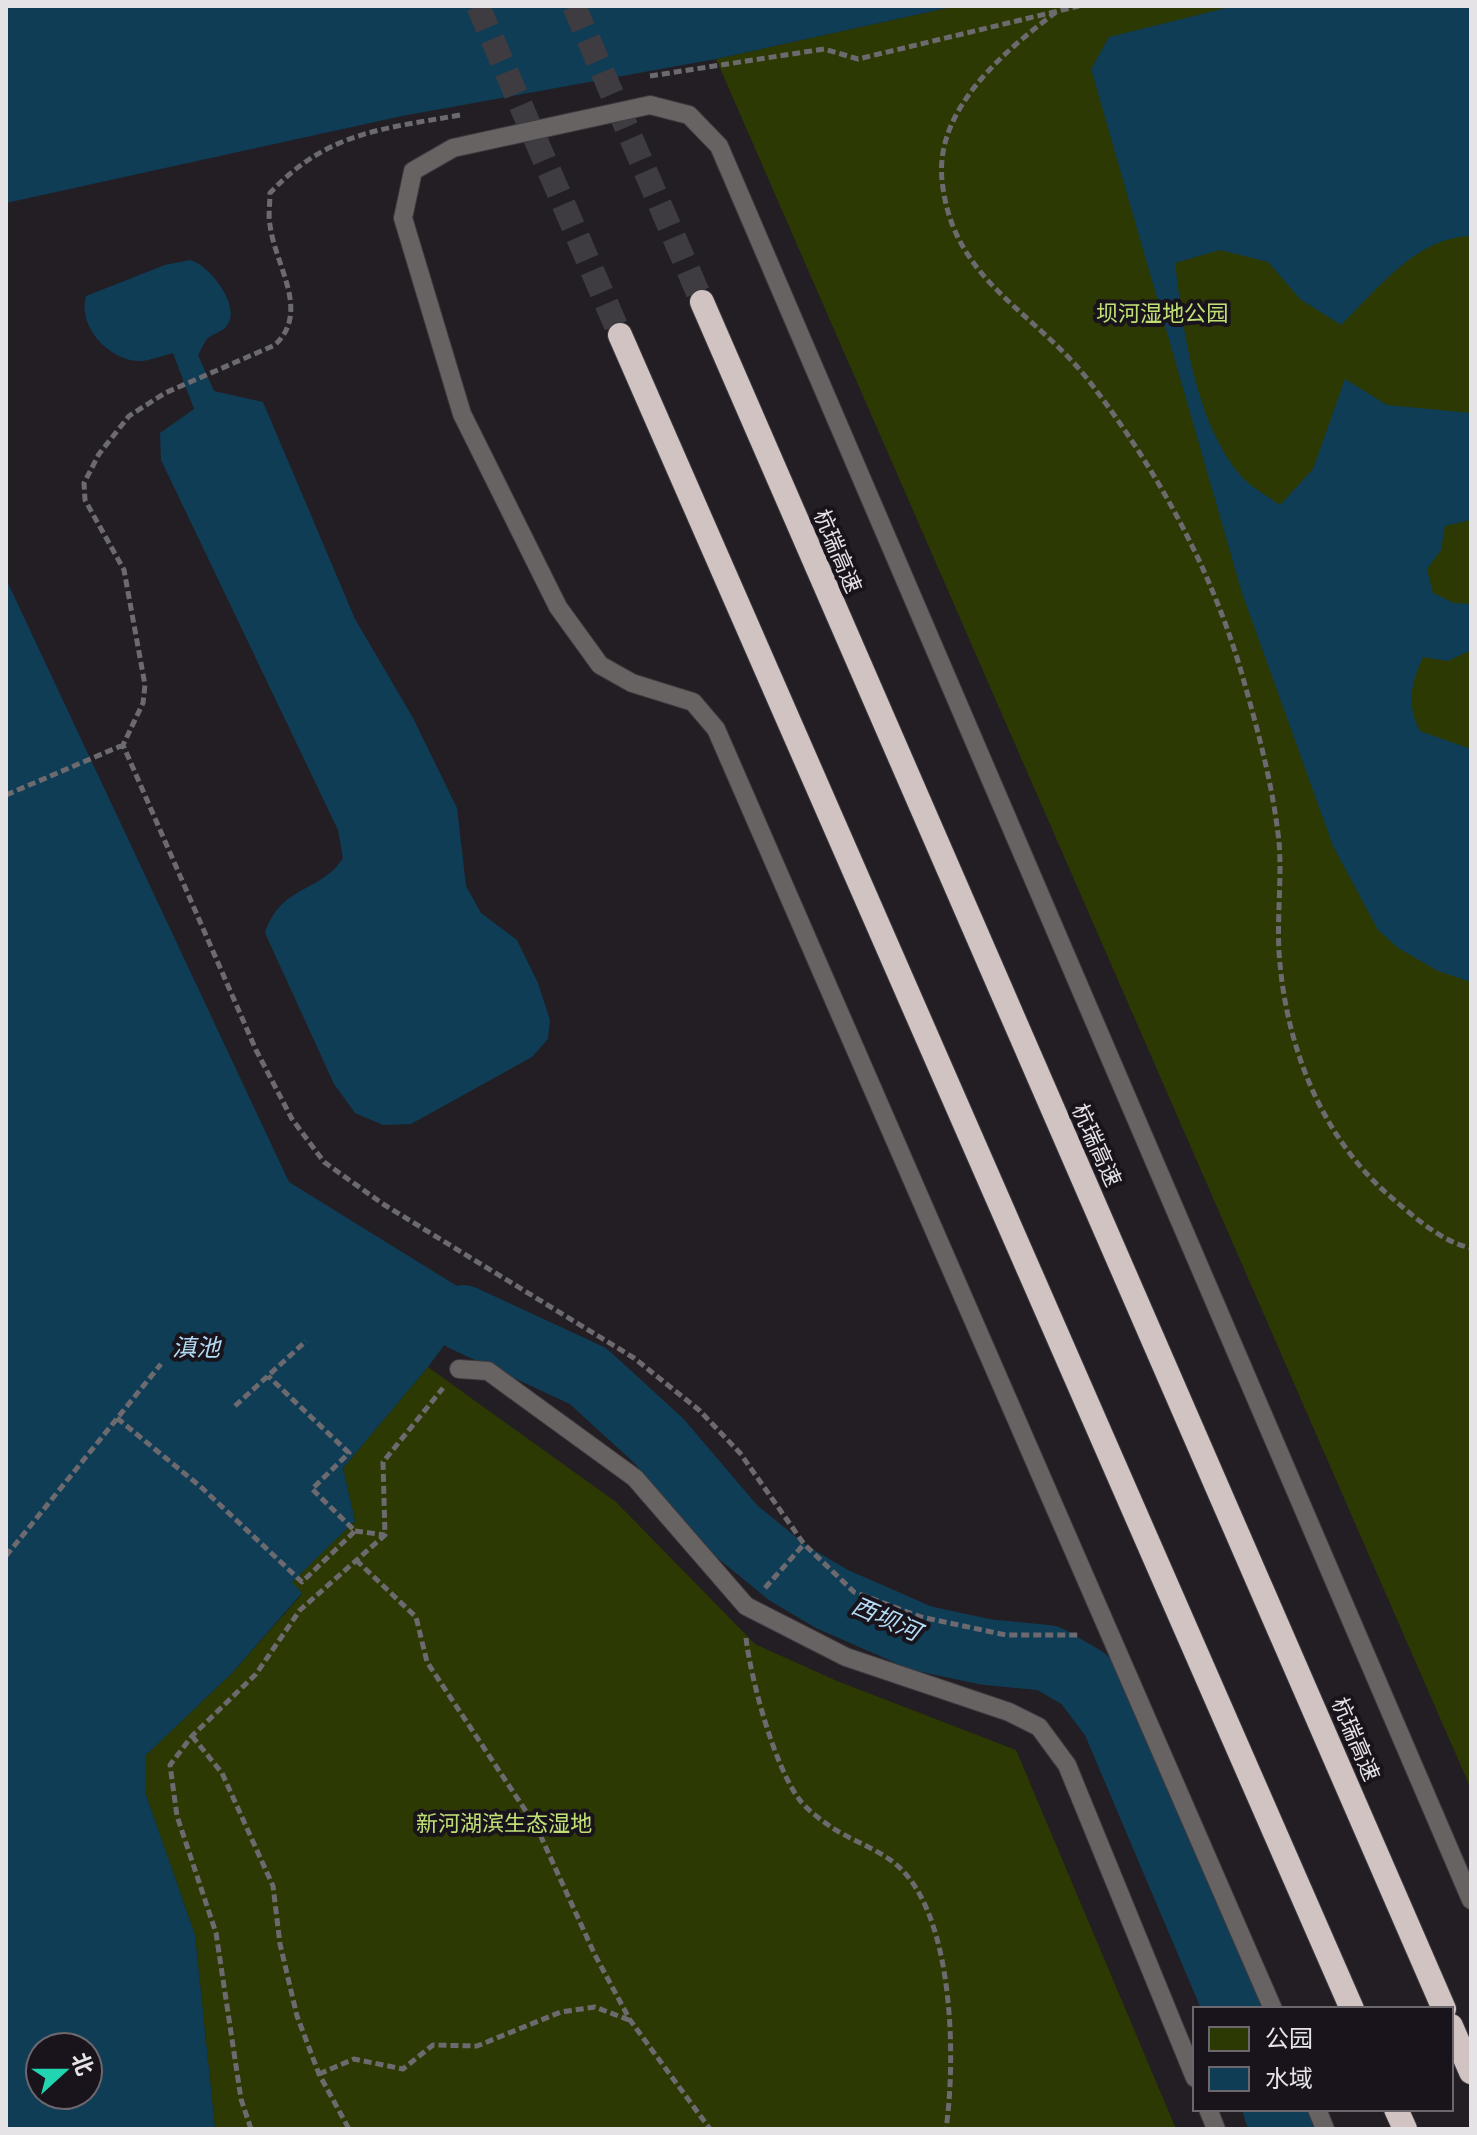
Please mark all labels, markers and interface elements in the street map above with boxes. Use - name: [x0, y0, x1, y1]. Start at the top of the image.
- park label: 坝河湿地公园: [1096, 299, 1228, 327]
- street label: 杭瑞高速: [808, 505, 868, 597]
- street label: 杭瑞高速: [1066, 1099, 1128, 1191]
- water label: 滇池: [172, 1332, 222, 1363]
- water label: 西坝河: [847, 1590, 929, 1649]
- street label: 杭瑞高速: [1326, 1693, 1386, 1785]
- park label: 新河湖滨生态湿地: [416, 1809, 592, 1837]
- legend: [1193, 2007, 1453, 2111]
- text: 公园: [1265, 2023, 1313, 2054]
- north arrow: [24, 2031, 104, 2111]
- text: 北: [66, 2049, 100, 2079]
- text: 水域: [1265, 2063, 1313, 2094]

